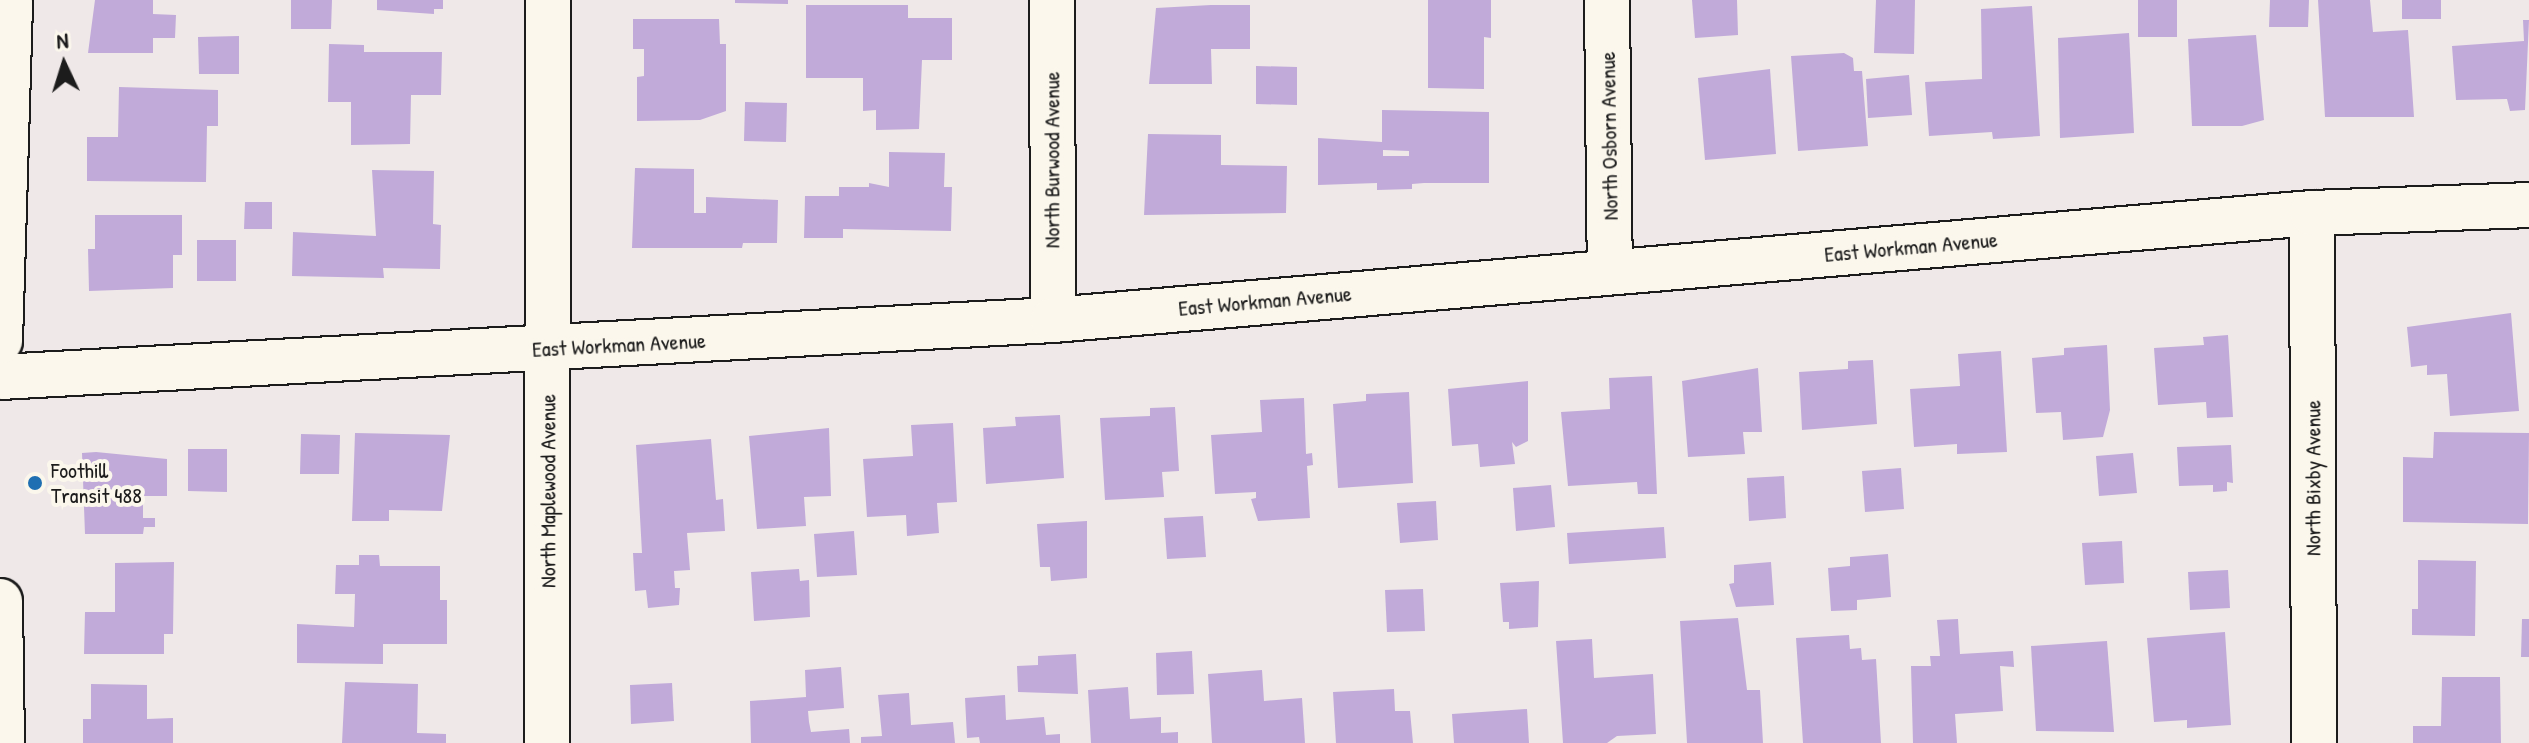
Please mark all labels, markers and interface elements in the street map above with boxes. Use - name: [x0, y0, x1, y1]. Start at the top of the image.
- north arrow: [24, 24, 104, 104]
- text: N: [55, 25, 69, 55]
- street label: North Osborn Avenue: [1594, 51, 1624, 221]
- street label: North Burwood Avenue: [1039, 72, 1065, 248]
- street label: East Workman Avenue: [1823, 226, 1999, 268]
- street label: East Workman Avenue: [1177, 280, 1353, 322]
- street label: East Workman Avenue: [532, 327, 706, 363]
- street label: North Maplewood Avenue: [535, 394, 561, 588]
- street label: North Bixby Avenue: [2300, 400, 2326, 556]
- place label: Foothill Transit 488: [51, 457, 142, 508]
- marker: Foothill Transit 488: [26, 474, 44, 492]

